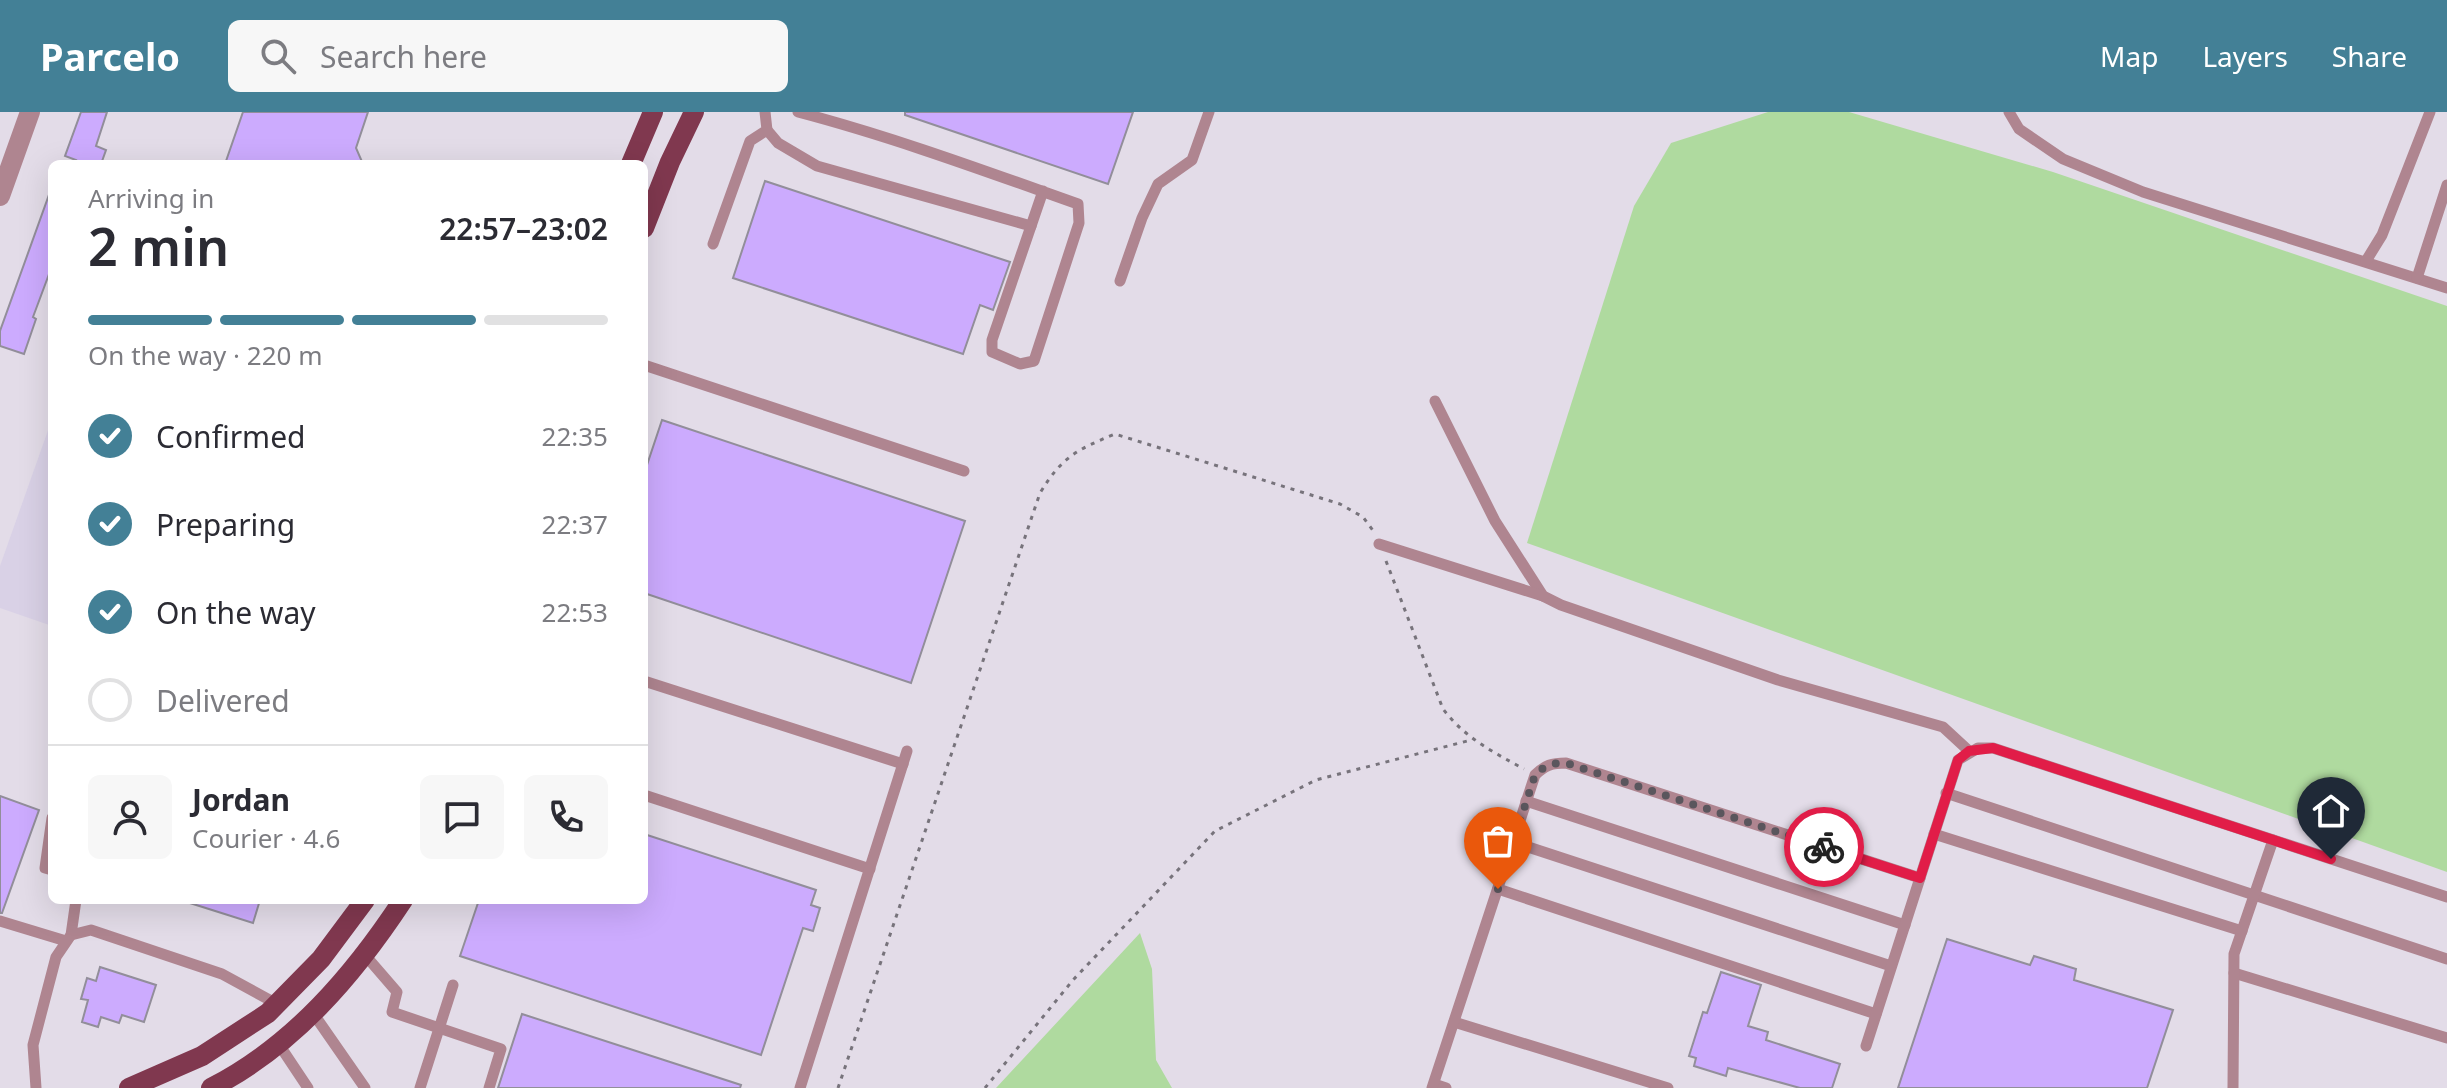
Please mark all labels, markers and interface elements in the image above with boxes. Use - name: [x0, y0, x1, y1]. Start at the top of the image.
- search box: [228, 20, 788, 92]
- text: Parcelo: [40, 30, 180, 82]
- icon: search: [256, 34, 300, 78]
- text: Search here: [320, 36, 487, 77]
- text: Map: [2100, 37, 2158, 75]
- text: Layers: [2202, 37, 2288, 75]
- text: Share: [2332, 37, 2407, 75]
- text: Arriving in: [88, 180, 214, 216]
- text: 22:57–23:02: [439, 208, 608, 249]
- text: 2 min: [88, 210, 229, 281]
- text: On the way · 220 m: [88, 337, 322, 373]
- icon: check: [88, 414, 132, 458]
- text: Confirmed: [156, 416, 306, 457]
- text: 22:35: [542, 418, 608, 454]
- icon: check: [88, 502, 132, 546]
- text: Preparing: [156, 504, 295, 545]
- text: 22:37: [542, 506, 608, 542]
- icon: check: [88, 590, 132, 634]
- text: On the way: [156, 592, 316, 633]
- text: 22:53: [542, 594, 608, 630]
- text: Delivered: [156, 680, 290, 721]
- button: person: [88, 775, 172, 859]
- button: chat: [420, 775, 504, 859]
- button: phone: [524, 775, 608, 859]
- pin: [2297, 777, 2365, 859]
- text: Jordan: [192, 779, 290, 820]
- icon: home: [2309, 789, 2353, 833]
- pin: [1464, 807, 1532, 889]
- courier: [1784, 807, 1864, 887]
- icon: bag: [1476, 819, 1520, 863]
- text: Courier · 4.6: [192, 820, 340, 856]
- icon: bike: [1802, 825, 1846, 869]

